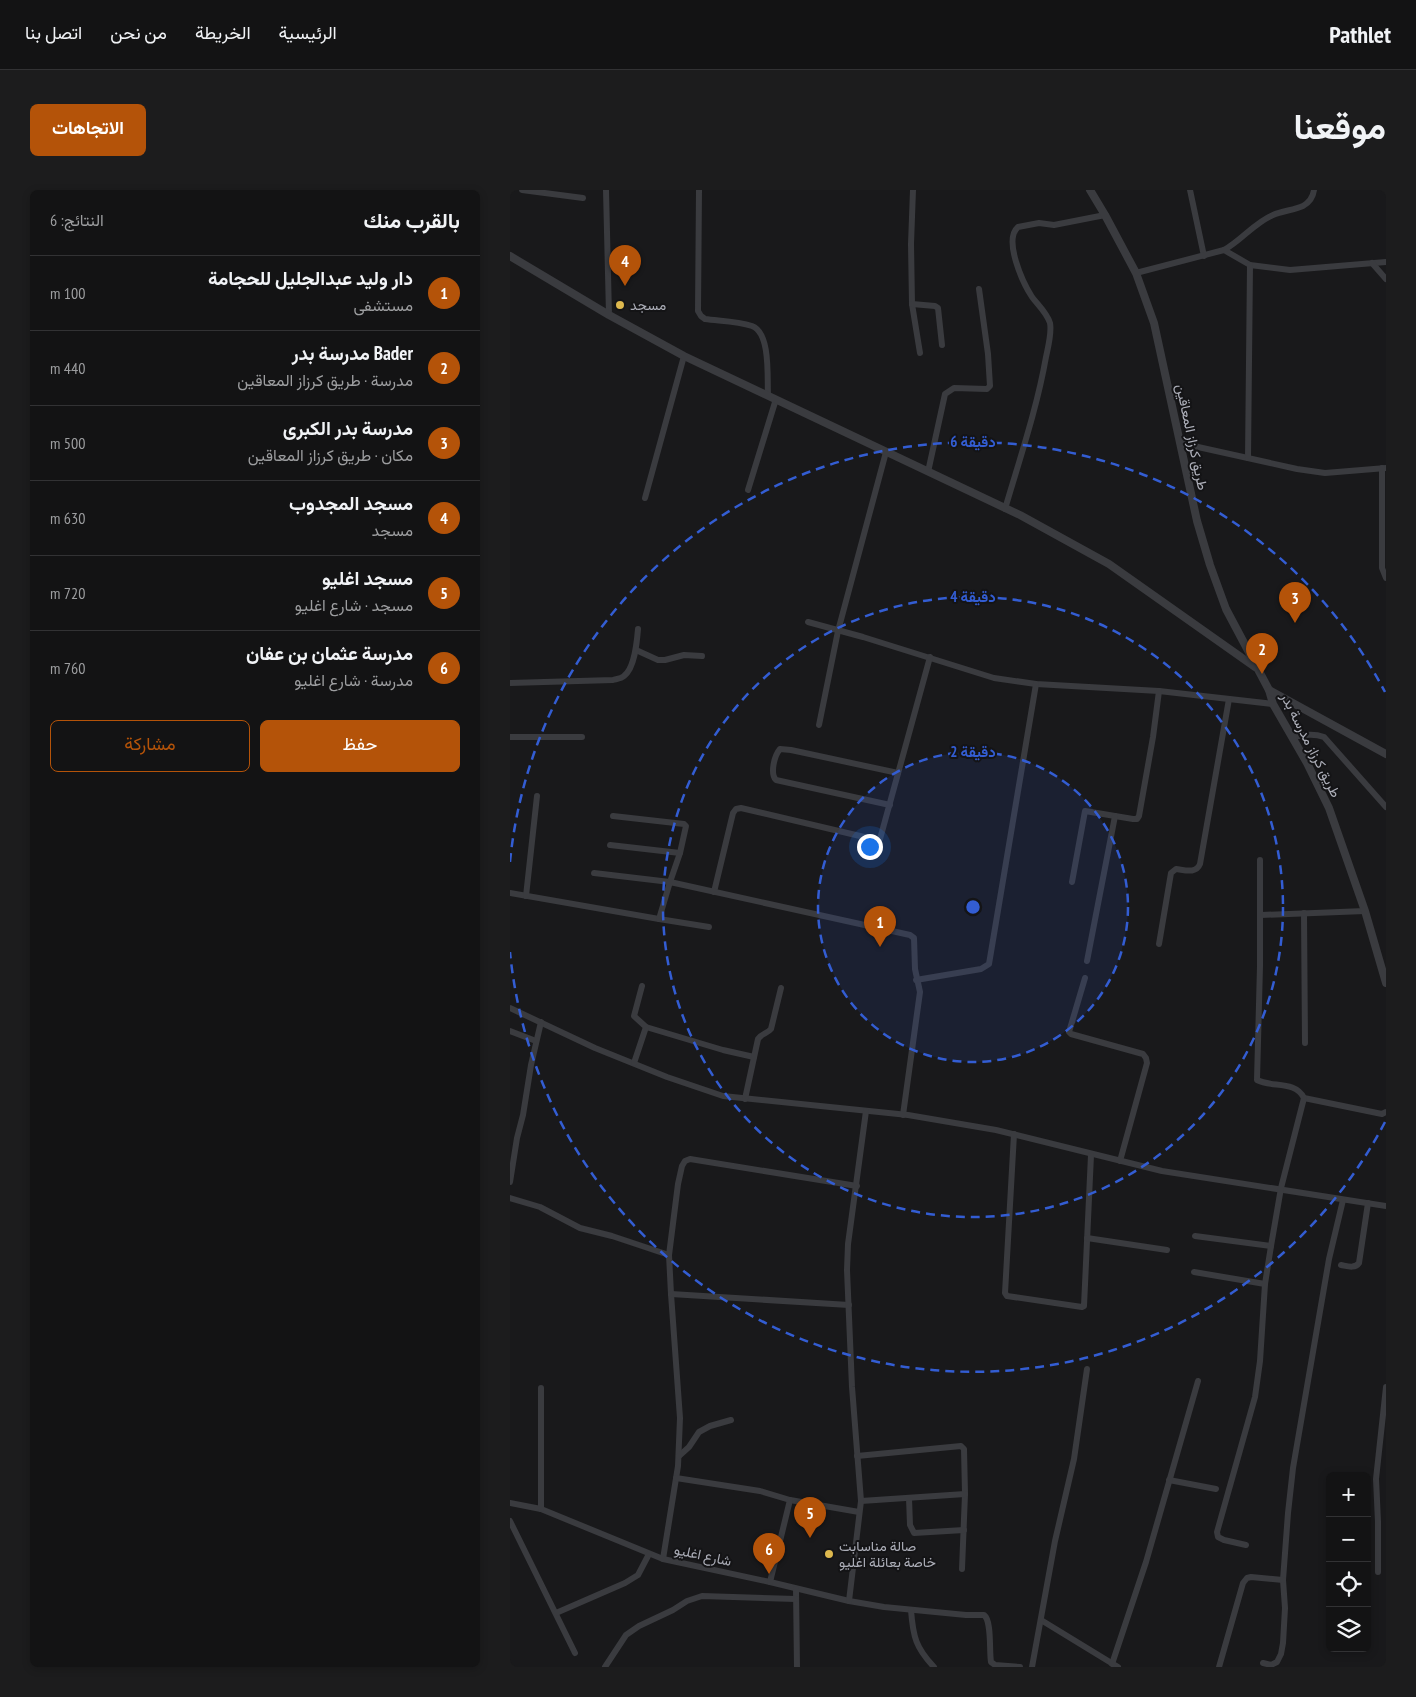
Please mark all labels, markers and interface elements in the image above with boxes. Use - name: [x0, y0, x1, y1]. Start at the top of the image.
- text: Pathlet: [1329, 19, 1391, 50]
- text: اتصل بنا: [25, 21, 82, 44]
- text: من نحن: [110, 21, 167, 44]
- text: الخريطة: [195, 21, 251, 44]
- text: الرئيسية: [279, 21, 337, 44]
- text: موقعنا: [1293, 103, 1386, 149]
- button: الاتجاهات: [30, 104, 146, 156]
- text: بالقرب منك: [363, 207, 460, 234]
- text: النتائج: 6: [50, 210, 104, 230]
- pin: 4: [609, 245, 641, 286]
- text: دار وليد عبدالجليل للحجامة: [208, 266, 413, 290]
- text: 100 m: [50, 283, 85, 303]
- text: 1: [440, 283, 448, 303]
- text: مستشفى: [353, 295, 413, 315]
- place label: مسجد: [630, 296, 666, 314]
- marker: مسجد: [614, 299, 626, 311]
- text: Bader مدرسة بدر: [292, 341, 413, 365]
- text: 440 m: [50, 358, 85, 378]
- text: 2: [440, 358, 448, 378]
- text: مدرسة · طريق كرزاز المعاقين: [237, 370, 413, 390]
- street label: طريق كرزاز المعاقين: [1172, 382, 1212, 492]
- text: مدرسة بدر الكبرى: [283, 416, 413, 440]
- text: 6 دقيقة: [950, 432, 996, 451]
- text: 500 m: [50, 433, 85, 453]
- text: 3: [440, 433, 448, 453]
- text: مكان · طريق كرزاز المعاقين: [248, 445, 413, 465]
- text: مسجد المجدوب: [289, 491, 413, 515]
- text: 630 m: [50, 508, 85, 528]
- text: 4: [440, 508, 448, 528]
- text: مسجد: [372, 520, 413, 540]
- text: مسجد اغليو: [322, 566, 413, 590]
- pin: 3: [1279, 582, 1311, 623]
- text: 720 m: [50, 583, 85, 603]
- text: 5: [440, 583, 448, 603]
- text: 4 دقيقة: [950, 587, 996, 606]
- text: مسجد · شارع اغليو: [295, 595, 413, 615]
- pin: 2: [1246, 633, 1278, 674]
- text: مدرسة عثمان بن عفان: [246, 641, 413, 665]
- text: 760 m: [50, 658, 85, 678]
- text: 6: [440, 658, 448, 678]
- text: مدرسة · شارع اغليو: [294, 670, 413, 690]
- street label: طريق كرزاز مدرسة بدر: [1276, 689, 1345, 800]
- button: مشاركة: [50, 720, 250, 772]
- button: حفظ: [260, 720, 460, 772]
- text: 2 دقيقة: [950, 742, 996, 761]
- your location: [857, 834, 883, 860]
- centre of rings: [964, 898, 982, 916]
- pin: 1: [864, 906, 896, 947]
- map controls: [1326, 1472, 1371, 1652]
- button: +: [1326, 1472, 1371, 1517]
- pin: 5: [794, 1497, 826, 1538]
- button: −: [1326, 1517, 1371, 1562]
- pin: 6: [753, 1533, 785, 1574]
- place label: صالة مناسابت خاصة بعائلة اغليو: [839, 1537, 936, 1571]
- street label: شارع اغليو: [672, 1540, 733, 1572]
- marker: صالة مناسابت خاصة بعائلة اغليو: [823, 1548, 835, 1560]
- button: locate: [1326, 1562, 1371, 1607]
- button: layers: [1326, 1607, 1371, 1652]

